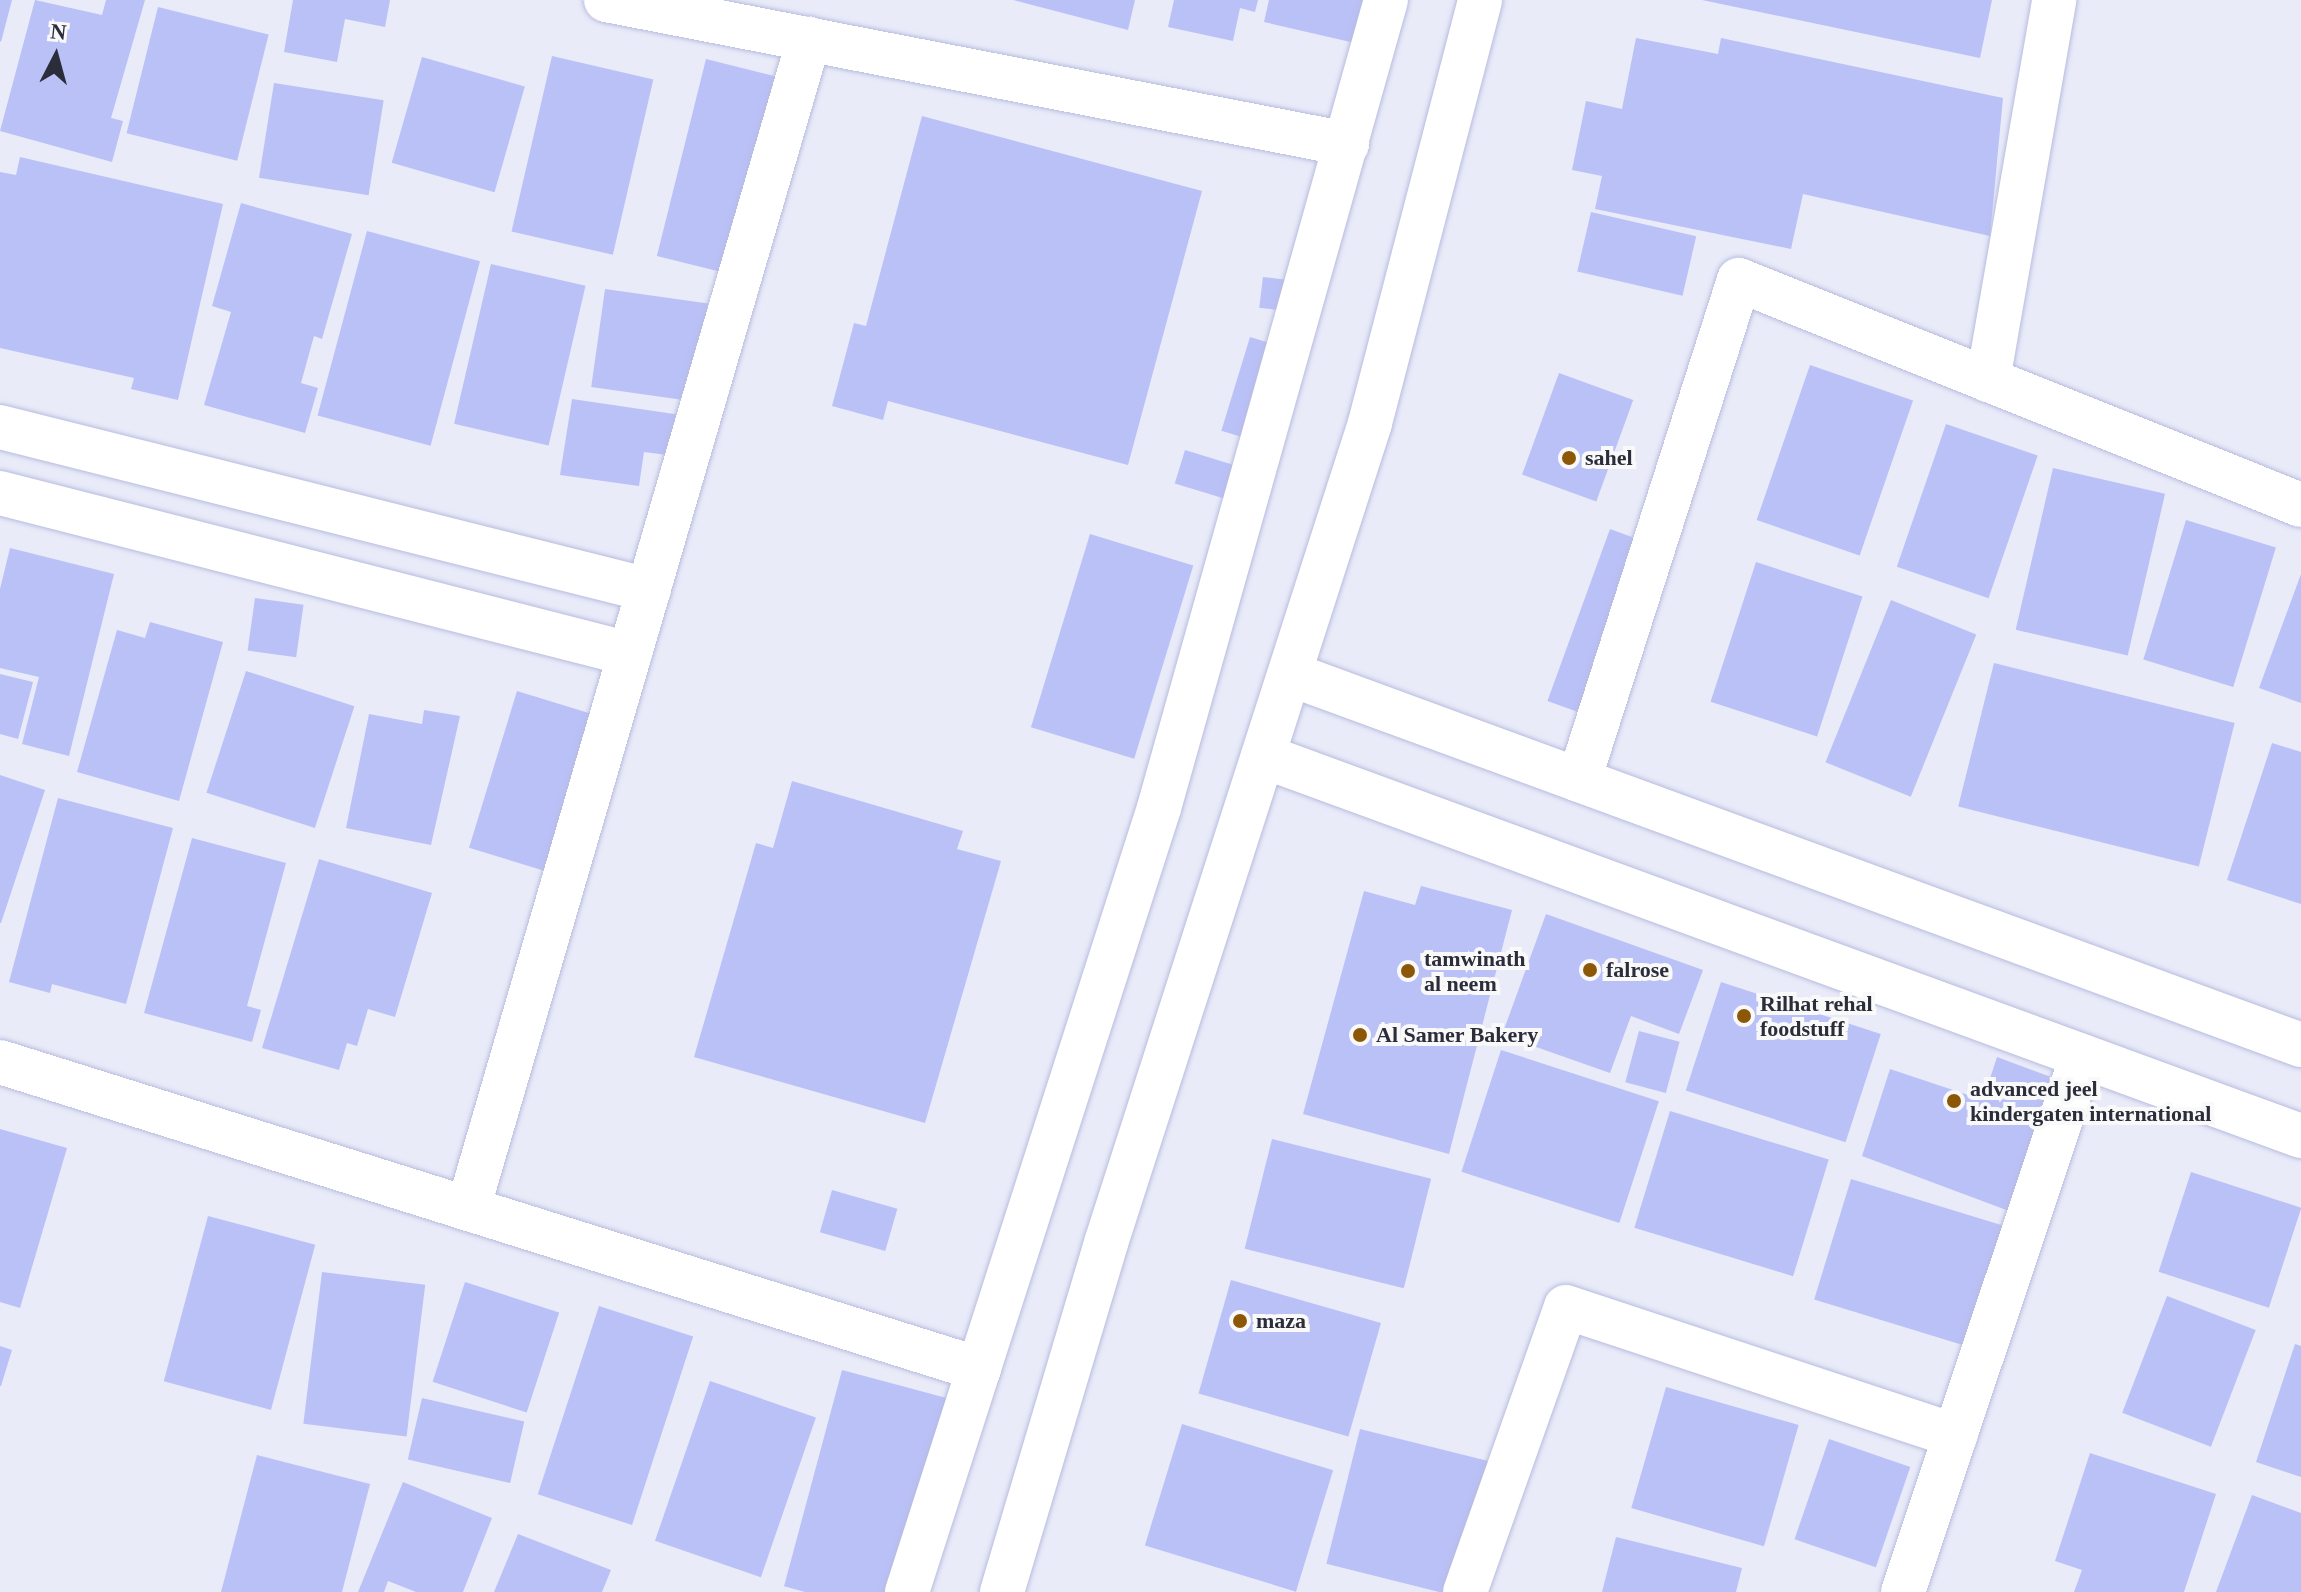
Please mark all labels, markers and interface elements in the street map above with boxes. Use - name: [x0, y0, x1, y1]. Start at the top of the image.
- north arrow: [16, 16, 96, 96]
- text: N: [49, 18, 68, 45]
- place label: sahel: [1585, 445, 1633, 471]
- marker: sahel: [1560, 449, 1578, 467]
- place label: tamwinath al neem: [1424, 945, 1525, 996]
- place label: falrose: [1606, 957, 1669, 983]
- marker: falrose: [1581, 961, 1599, 979]
- marker: tamwinath al neem: [1399, 962, 1417, 980]
- place label: Rilhat rehal foodstuff: [1760, 990, 1873, 1042]
- marker: Rilhat rehal foodstuff: [1735, 1007, 1753, 1025]
- place label: Al Samer Bakery: [1376, 1022, 1539, 1048]
- marker: Al Samer Bakery: [1351, 1026, 1369, 1044]
- place label: advanced jeel kindergaten international: [1970, 1075, 2211, 1126]
- marker: advanced jeel kindergaten international: [1945, 1092, 1963, 1110]
- place label: maza: [1256, 1308, 1306, 1334]
- marker: maza: [1231, 1312, 1249, 1330]

